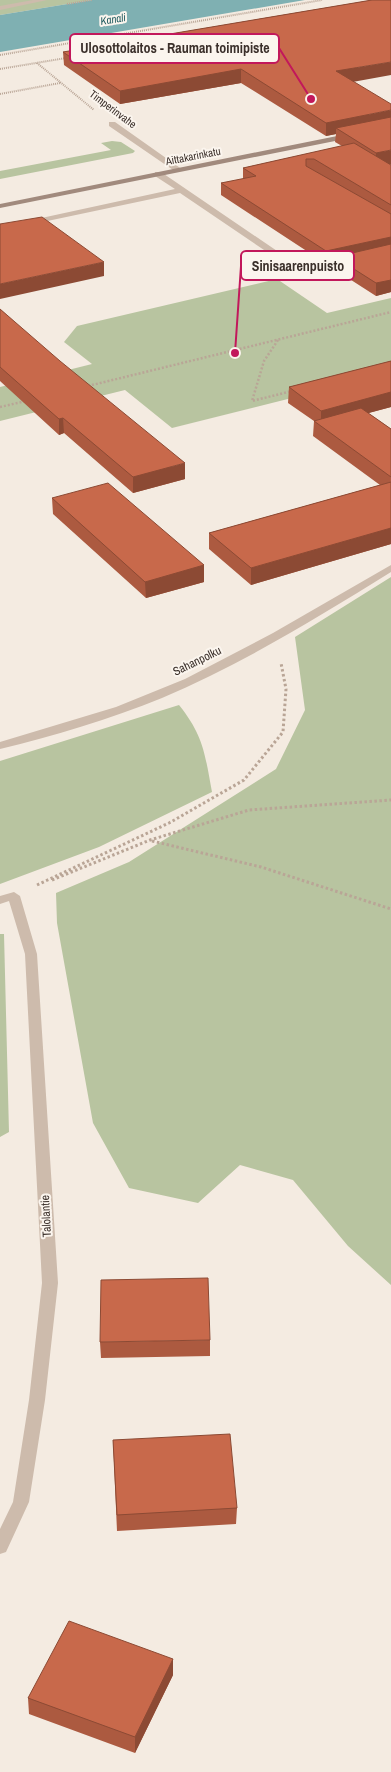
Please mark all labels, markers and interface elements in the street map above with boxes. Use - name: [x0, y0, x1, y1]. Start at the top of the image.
- water label: Kanali: [99, 10, 127, 28]
- callout: Ulosottolaitos - Rauman toimipiste: [70, 34, 279, 63]
- text: Ulosottolaitos - Rauman toimipiste: [80, 39, 270, 57]
- street label: Timperinvahe: [87, 87, 139, 131]
- street label: Aittakarinkatu: [163, 144, 222, 168]
- callout: Sinisaarenpuisto: [241, 251, 354, 280]
- text: Sinisaarenpuisto: [252, 257, 344, 275]
- street label: Sahanpolku: [170, 642, 224, 680]
- street label: Talolantie: [37, 1194, 55, 1238]

